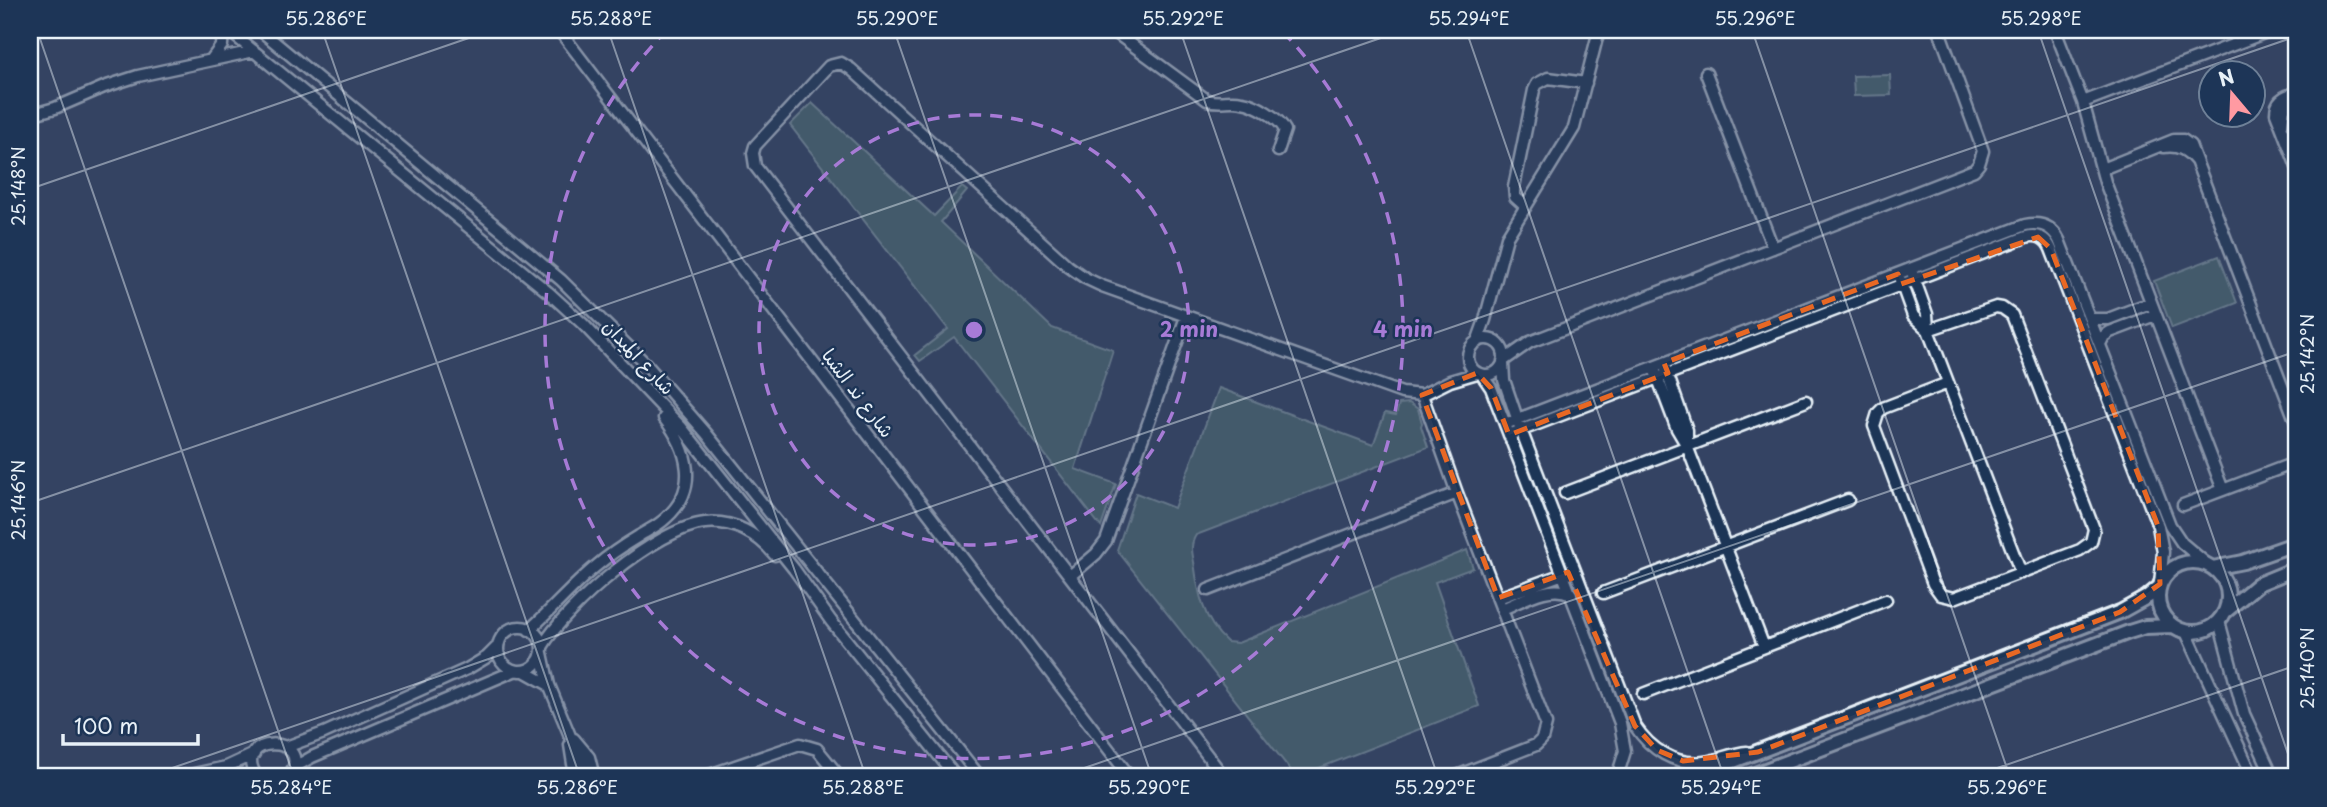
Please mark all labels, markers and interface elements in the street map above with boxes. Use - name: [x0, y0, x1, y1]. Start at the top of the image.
- text: 55.286°E: [285, 4, 367, 31]
- text: 55.288°E: [570, 4, 652, 31]
- text: 55.290°E: [855, 4, 939, 31]
- text: 55.292°E: [1142, 4, 1224, 31]
- text: 55.294°E: [1428, 4, 1510, 31]
- text: 55.296°E: [1715, 4, 1795, 31]
- text: 55.298°E: [2000, 4, 2082, 31]
- north arrow: [2198, 60, 2268, 130]
- text: N: [2214, 61, 2238, 93]
- text: 25.148°N: [4, 146, 31, 226]
- street label: شارع الميدان: [596, 312, 682, 401]
- text: 2 min: [1160, 312, 1218, 344]
- text: 4 min: [1373, 312, 1433, 344]
- text: 25.142°N: [2293, 314, 2320, 394]
- centre of rings: [962, 318, 986, 342]
- street label: شارع ند الشبا: [815, 342, 902, 443]
- text: 25.146°N: [4, 460, 31, 540]
- text: 25.140°N: [2293, 627, 2320, 709]
- scale bar: [63, 702, 198, 746]
- text: 100 m: [74, 709, 138, 741]
- text: 55.284°E: [250, 773, 332, 800]
- text: 55.286°E: [536, 773, 618, 800]
- text: 55.288°E: [822, 773, 904, 800]
- text: 55.290°E: [1107, 773, 1191, 800]
- text: 55.292°E: [1394, 773, 1476, 800]
- text: 55.294°E: [1680, 773, 1762, 800]
- text: 55.296°E: [1967, 773, 2047, 800]

